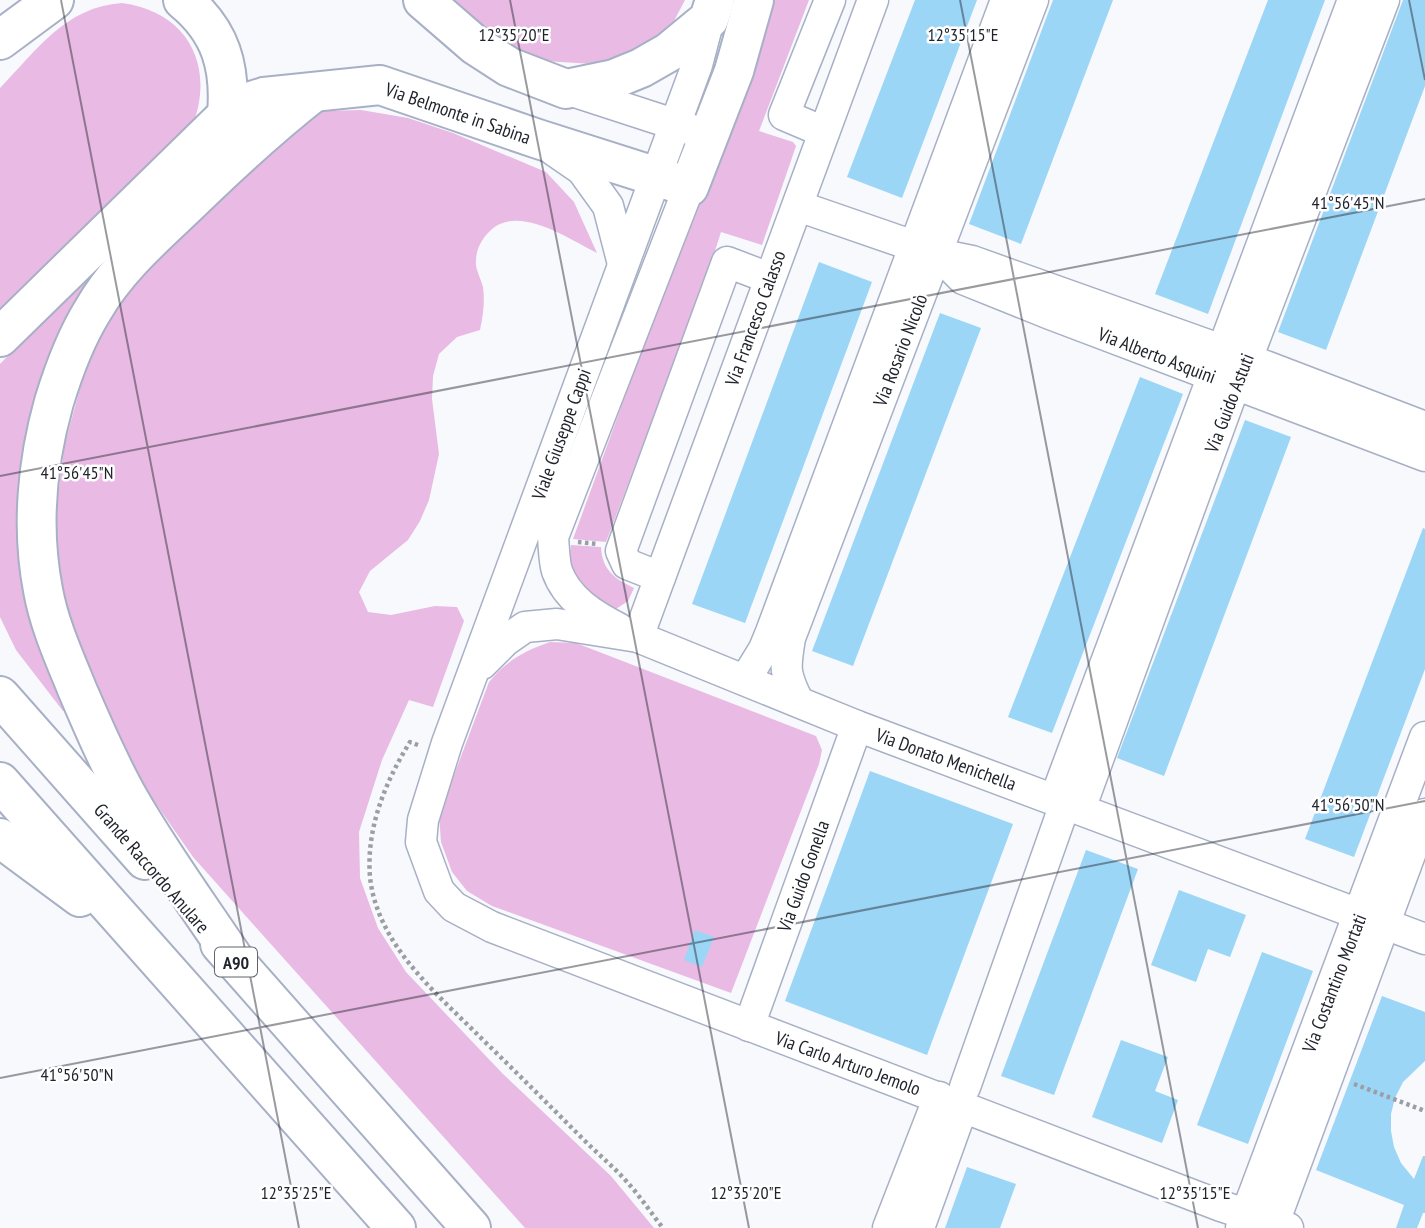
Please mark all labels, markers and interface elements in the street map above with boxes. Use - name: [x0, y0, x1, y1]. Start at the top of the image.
- text: 12°35'20"E: [479, 23, 549, 46]
- text: 12°35'15"E: [928, 23, 998, 46]
- street label: Via Belmonte in Sabina: [381, 77, 534, 149]
- text: 41°56'45"N: [1312, 191, 1384, 214]
- street label: Via Francesco Calasso: [719, 247, 791, 390]
- street label: Via Rosario Nicolò: [867, 290, 932, 410]
- street label: Via Alberto Asquini: [1094, 321, 1219, 389]
- street label: Via Guido Astuti: [1199, 350, 1259, 457]
- street label: Viale Giuseppe Cappi: [526, 365, 596, 504]
- text: 41°56'45"N: [41, 461, 113, 484]
- street label: Via Donato Menichella: [871, 722, 1020, 796]
- text: 41°56'50"N: [1312, 793, 1384, 816]
- street label: Grande Raccordo Anulare: [89, 798, 215, 938]
- street label: Via Guido Gonella: [771, 817, 834, 936]
- street label: Via Costantino Mortati: [1296, 910, 1371, 1057]
- road number: A90: [215, 947, 257, 976]
- street label: Via Carlo Arturo Jemolo: [771, 1025, 924, 1100]
- text: 41°56'50"N: [41, 1063, 113, 1086]
- text: 12°35'25"E: [261, 1181, 331, 1204]
- text: 12°35'20"E: [711, 1181, 781, 1204]
- text: 12°35'15"E: [1160, 1181, 1230, 1204]

